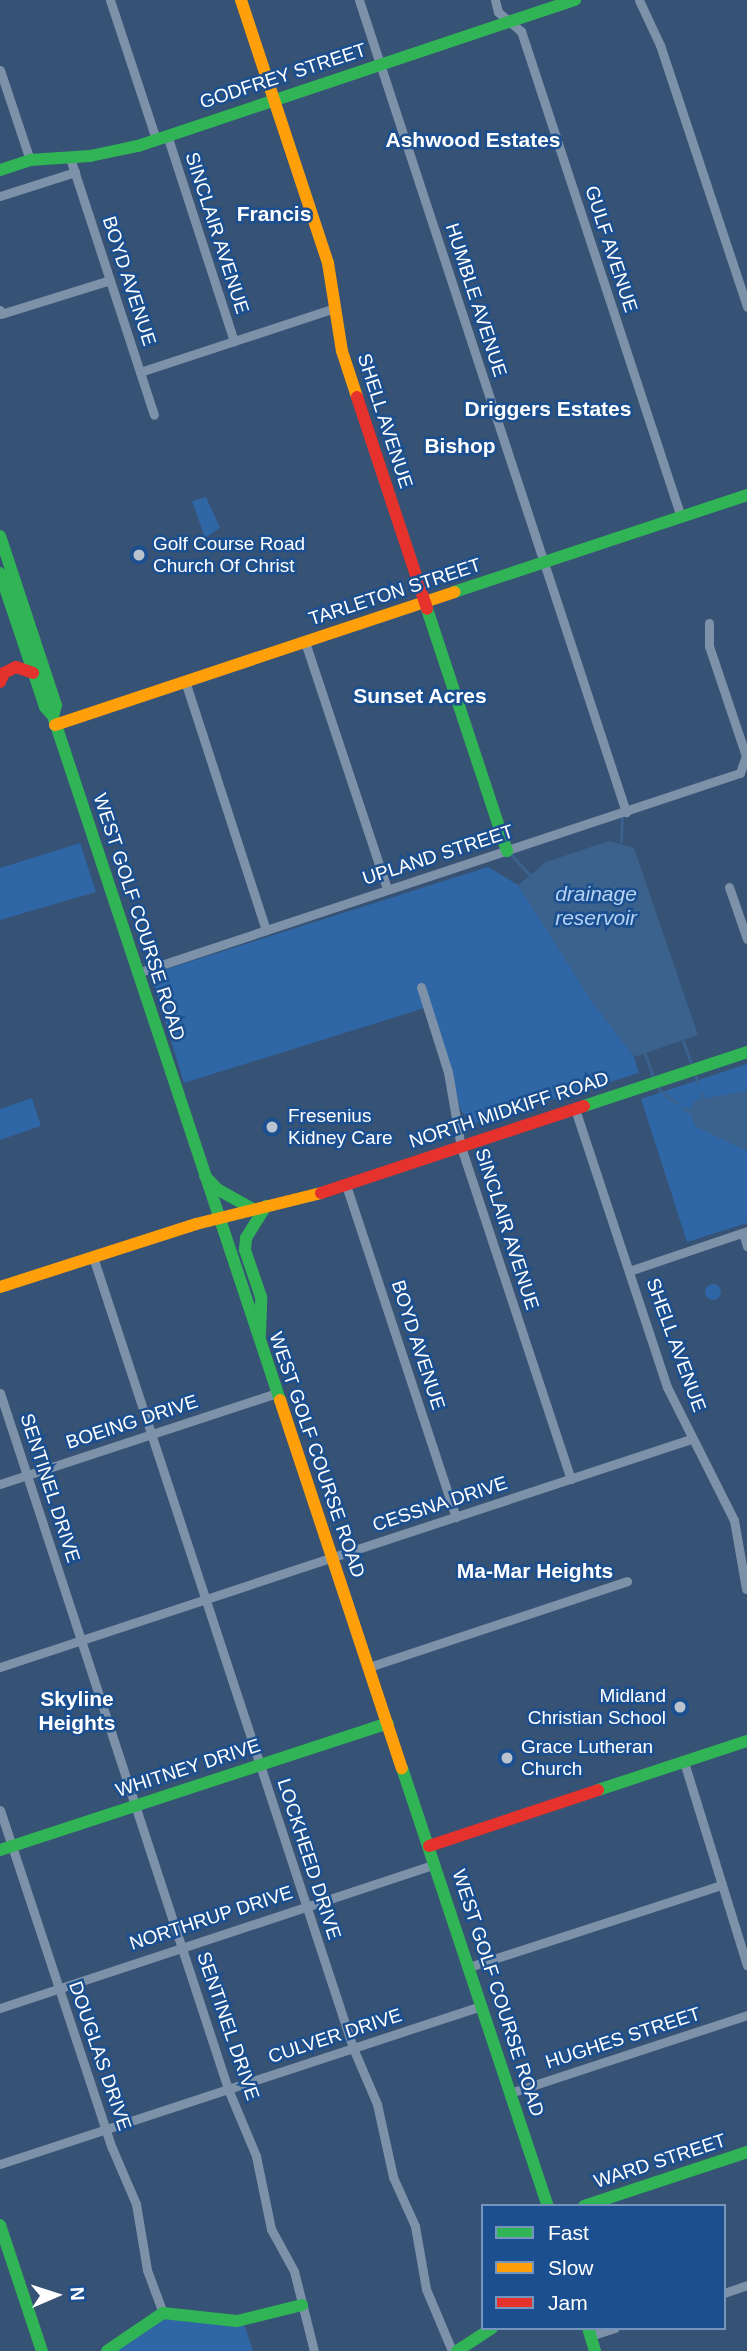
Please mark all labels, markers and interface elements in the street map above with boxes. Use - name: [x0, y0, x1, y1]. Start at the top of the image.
- street label: GODFREY STREET: [197, 38, 369, 114]
- district label: Ashwood Estates: [385, 127, 561, 153]
- street label: SINCLAIR AVENUE: [180, 149, 254, 317]
- street label: GULF AVENUE: [580, 182, 642, 316]
- district label: Francis: [237, 201, 311, 227]
- street label: BOYD AVENUE: [97, 213, 161, 349]
- street label: HUMBLE AVENUE: [440, 220, 512, 380]
- street label: SHELL AVENUE: [352, 350, 418, 492]
- district label: Driggers Estates: [465, 396, 631, 422]
- district label: Bishop: [424, 433, 496, 459]
- place label: Golf Course Road Church Of Christ: [153, 533, 305, 577]
- marker: Golf Course Road Church Of Christ: [131, 547, 147, 563]
- street label: TARLETON STREET: [306, 553, 484, 631]
- district label: Sunset Acres: [353, 683, 487, 709]
- street label: WEST GOLF COURSE ROAD: [88, 790, 190, 1044]
- street label: UPLAND STREET: [360, 820, 516, 890]
- water label: drainage reservoir: [555, 881, 637, 931]
- street label: NORTH MIDKIFF ROAD: [406, 1067, 612, 1153]
- place label: Fresenius Kidney Care: [288, 1105, 393, 1149]
- marker: Fresenius Kidney Care: [262, 1117, 282, 1137]
- street label: SINCLAIR AVENUE: [470, 1145, 544, 1313]
- street label: SHELL AVENUE: [641, 1274, 711, 1416]
- street label: BOYD AVENUE: [386, 1277, 450, 1413]
- street label: WEST GOLF COURSE ROAD: [264, 1329, 370, 1581]
- street label: BOEING DRIVE: [63, 1390, 201, 1454]
- street label: SENTINEL DRIVE: [15, 1410, 85, 1566]
- street label: CESSNA DRIVE: [369, 1471, 511, 1537]
- district label: Ma-Mar Heights: [457, 1558, 613, 1584]
- place label: Midland Christian School: [528, 1685, 666, 1729]
- district label: Skyline Heights: [38, 1686, 116, 1736]
- marker: Midland Christian School: [672, 1699, 688, 1715]
- street label: WHITNEY DRIVE: [113, 1734, 263, 1802]
- place label: Grace Lutheran Church: [521, 1736, 653, 1780]
- marker: Grace Lutheran Church: [499, 1750, 515, 1766]
- street label: LOCKHEED DRIVE: [272, 1776, 346, 1942]
- street label: WEST GOLF COURSE ROAD: [447, 1866, 549, 2120]
- street label: NORTHRUP DRIVE: [126, 1881, 296, 1955]
- street label: SENTINEL DRIVE: [192, 1948, 264, 2104]
- street label: DOUGLAS DRIVE: [64, 1978, 136, 2134]
- street label: HUGHES STREET: [543, 2002, 703, 2074]
- street label: CULVER DRIVE: [265, 2004, 405, 2068]
- street label: WARD STREET: [591, 2129, 729, 2193]
- legend: [481, 2204, 726, 2330]
- text: Fast: [548, 2221, 589, 2244]
- text: Slow: [548, 2256, 594, 2279]
- north arrow: [21, 2260, 91, 2330]
- text: N: [67, 2286, 88, 2301]
- text: Jam: [548, 2291, 588, 2314]

